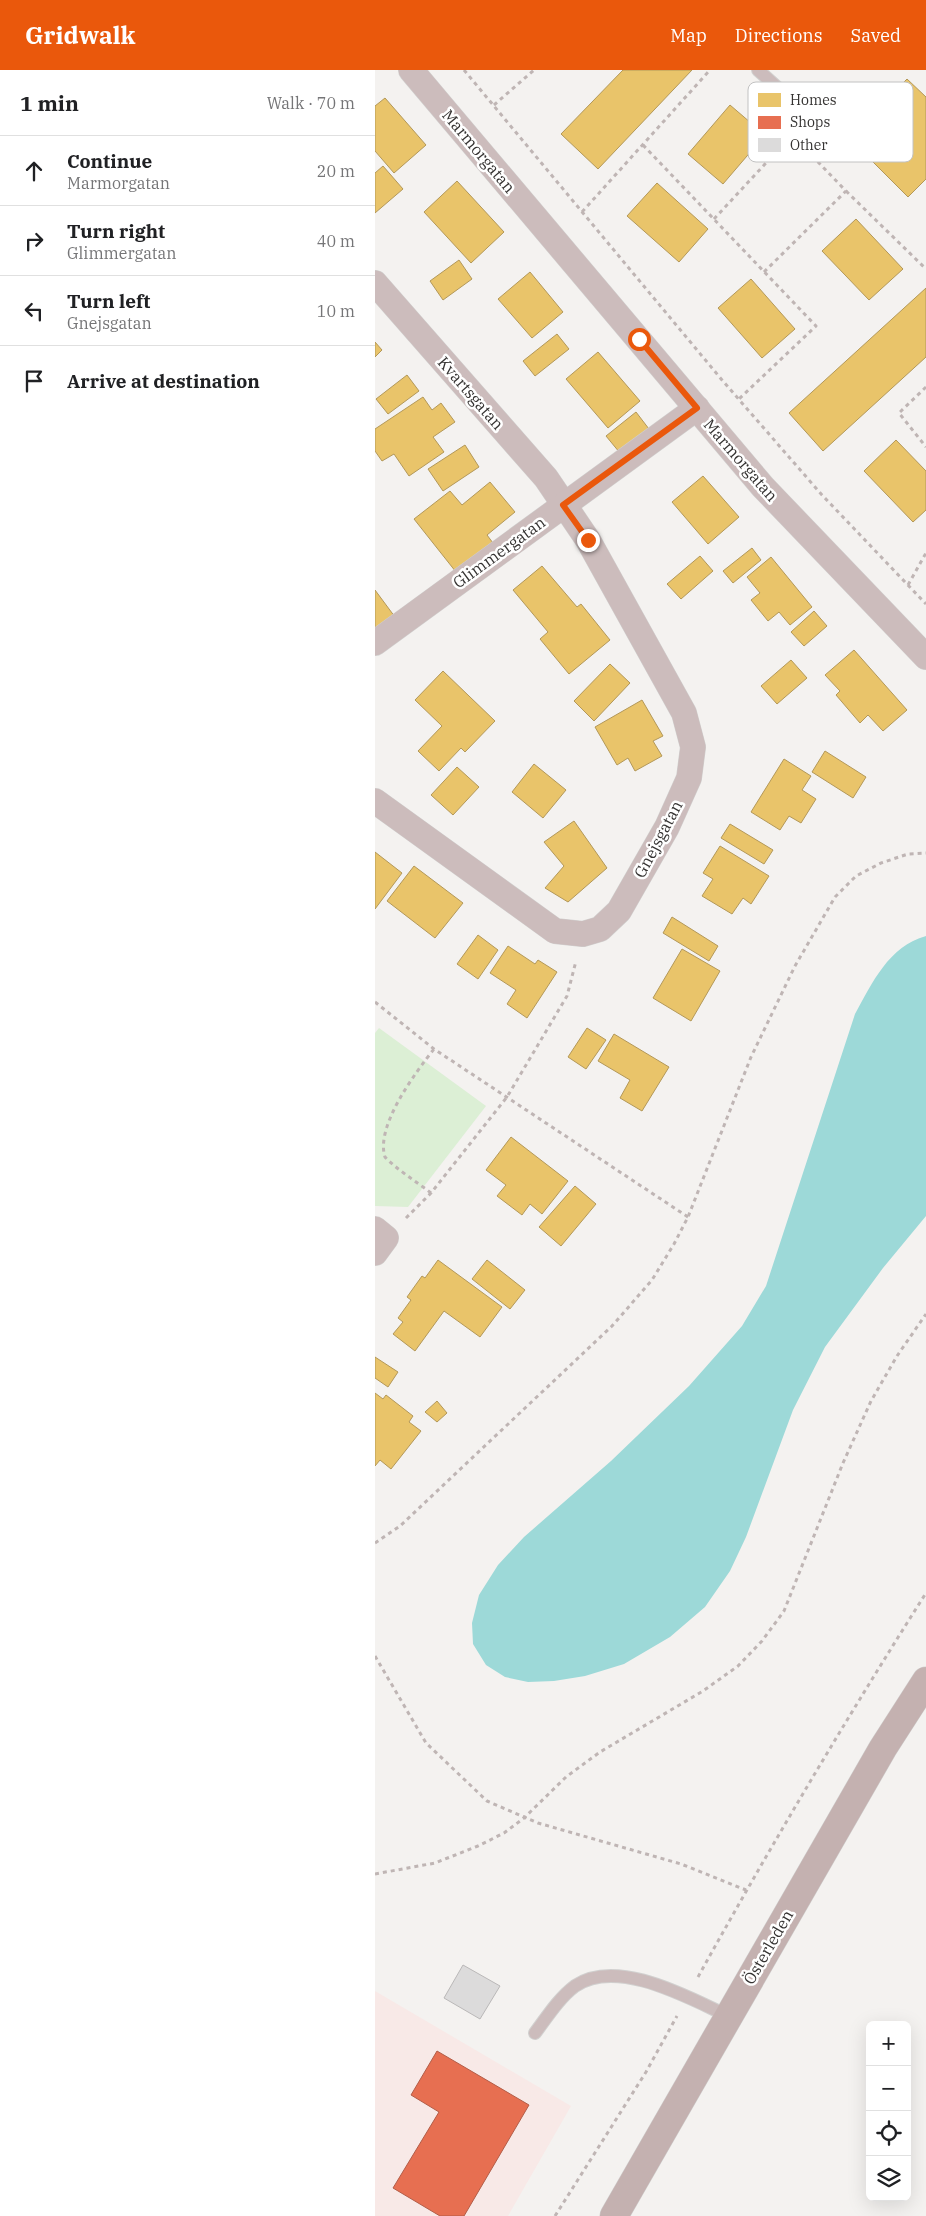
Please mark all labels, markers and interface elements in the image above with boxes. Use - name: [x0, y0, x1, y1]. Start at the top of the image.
- text: Gridwalk: [25, 19, 135, 51]
- text: Map: [670, 24, 707, 47]
- text: Directions: [735, 24, 823, 47]
- text: Saved: [851, 24, 901, 47]
- legend: [748, 82, 913, 162]
- text: 1 min: [20, 89, 79, 117]
- text: Homes: [790, 91, 837, 109]
- text: Walk · 70 m: [267, 93, 355, 113]
- street label: Marmorgatan: [438, 105, 520, 197]
- text: Shops: [790, 113, 830, 131]
- text: Other: [790, 136, 828, 154]
- text: Continue: [67, 149, 152, 173]
- icon: ahead: [20, 157, 48, 185]
- text: 20 m: [317, 161, 355, 181]
- text: Marmorgatan: [67, 173, 170, 193]
- text: Turn right: [67, 219, 165, 243]
- icon: right: [20, 227, 48, 255]
- text: 40 m: [317, 231, 355, 251]
- text: Glimmergatan: [67, 243, 176, 263]
- text: Turn left: [67, 289, 150, 313]
- icon: left: [20, 297, 48, 325]
- text: 10 m: [317, 301, 355, 321]
- text: Gnejsgatan: [67, 313, 152, 333]
- route start: [628, 328, 651, 351]
- street label: Kvartsgatan: [434, 352, 508, 434]
- icon: arrive: [20, 367, 48, 395]
- text: Arrive at destination: [67, 369, 260, 393]
- street label: Marmorgatan: [700, 415, 782, 505]
- street label: Glimmergatan: [449, 512, 549, 592]
- route end: [577, 529, 600, 552]
- street label: Gnejsgatan: [629, 797, 687, 881]
- street label: Österleden: [739, 1906, 797, 1988]
- map controls: [866, 2021, 911, 2201]
- button: +: [866, 2021, 911, 2066]
- button: −: [866, 2066, 911, 2111]
- button: locate: [866, 2111, 911, 2156]
- button: layers: [866, 2156, 911, 2201]

